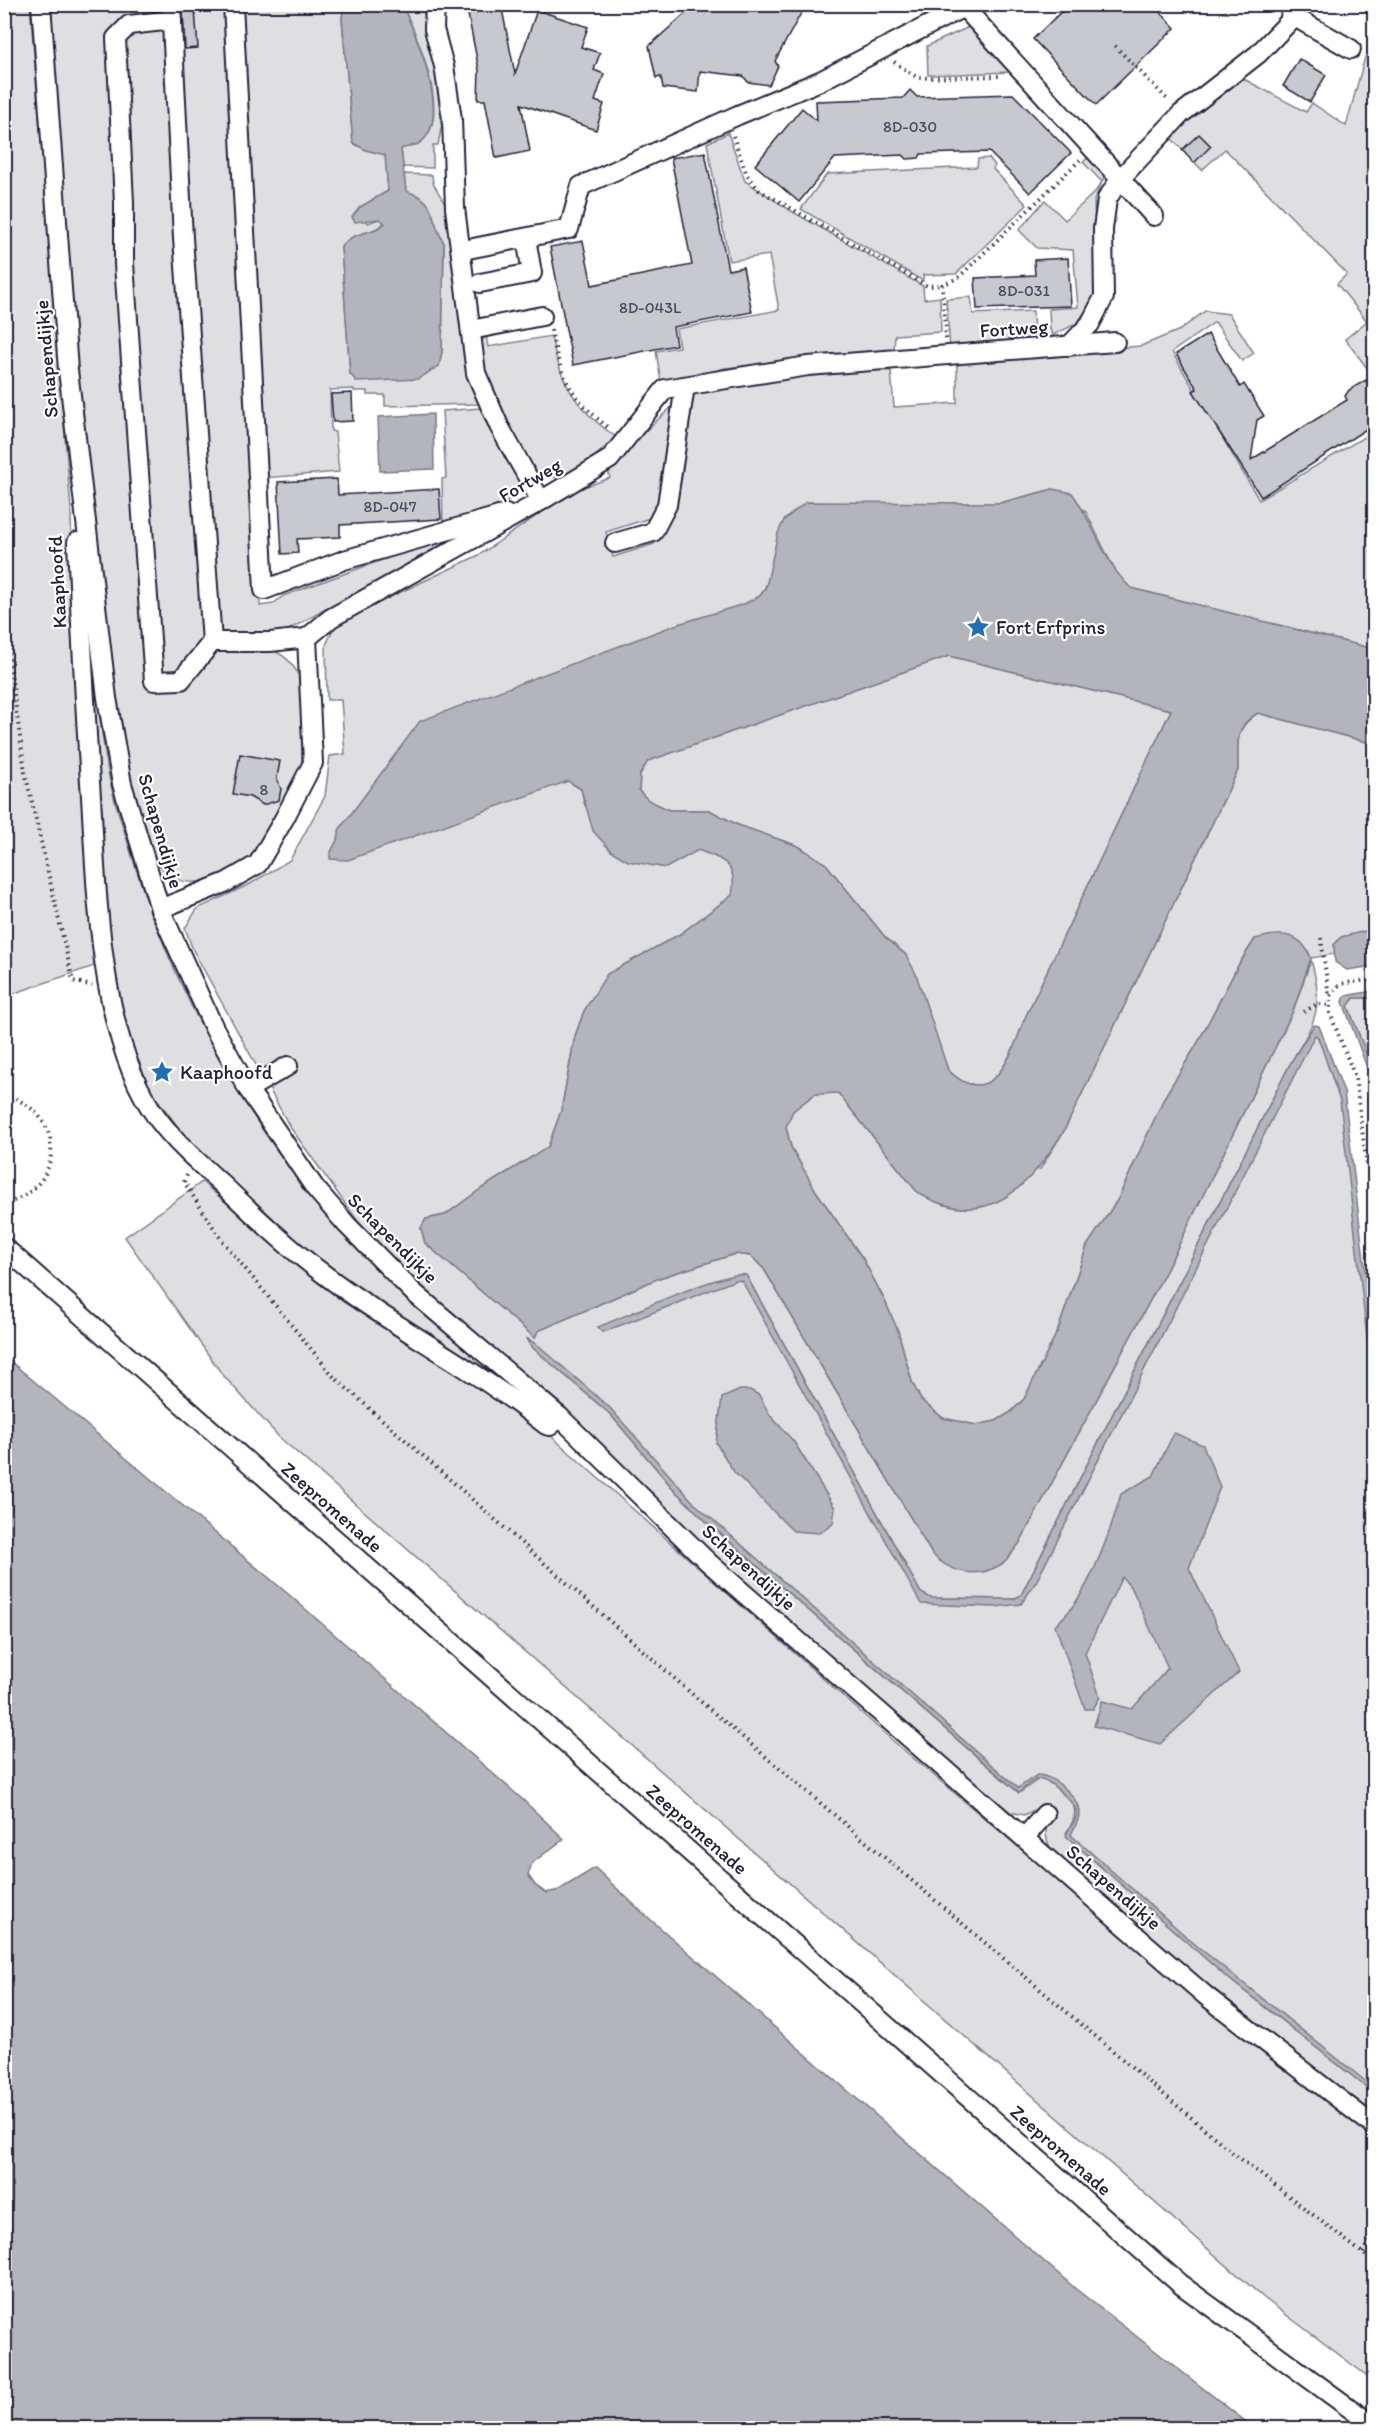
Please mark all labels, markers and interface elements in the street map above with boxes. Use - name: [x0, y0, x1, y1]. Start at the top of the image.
- house number: 8D-030: [883, 117, 937, 136]
- house number: 8D-031: [998, 281, 1050, 300]
- house number: 8D-043L: [619, 298, 681, 317]
- street label: Schapendijkje: [29, 299, 63, 419]
- street label: Fortweg: [979, 314, 1050, 342]
- street label: Fortweg: [494, 452, 566, 508]
- house number: 8D-047: [363, 497, 417, 516]
- street label: Kaaphoofd: [43, 535, 71, 629]
- place icon: Fort Erfprins: [965, 614, 991, 640]
- place label: Fort Erfprins: [996, 615, 1106, 639]
- street label: Schapendijkje: [133, 771, 189, 891]
- house number: 8: [260, 780, 269, 799]
- place icon: Kaaphoofd: [149, 1059, 175, 1085]
- place label: Kaaphoofd: [180, 1060, 273, 1084]
- street label: Schapendijkje: [343, 1188, 443, 1288]
- street label: Zeepromenade: [276, 1456, 388, 1558]
- street label: Schapendijkje: [697, 1519, 801, 1615]
- street label: Zeepromenade: [641, 1778, 753, 1880]
- street label: Schapendijkje: [1062, 1839, 1166, 1935]
- street label: Zeepromenade: [1005, 2099, 1117, 2201]

